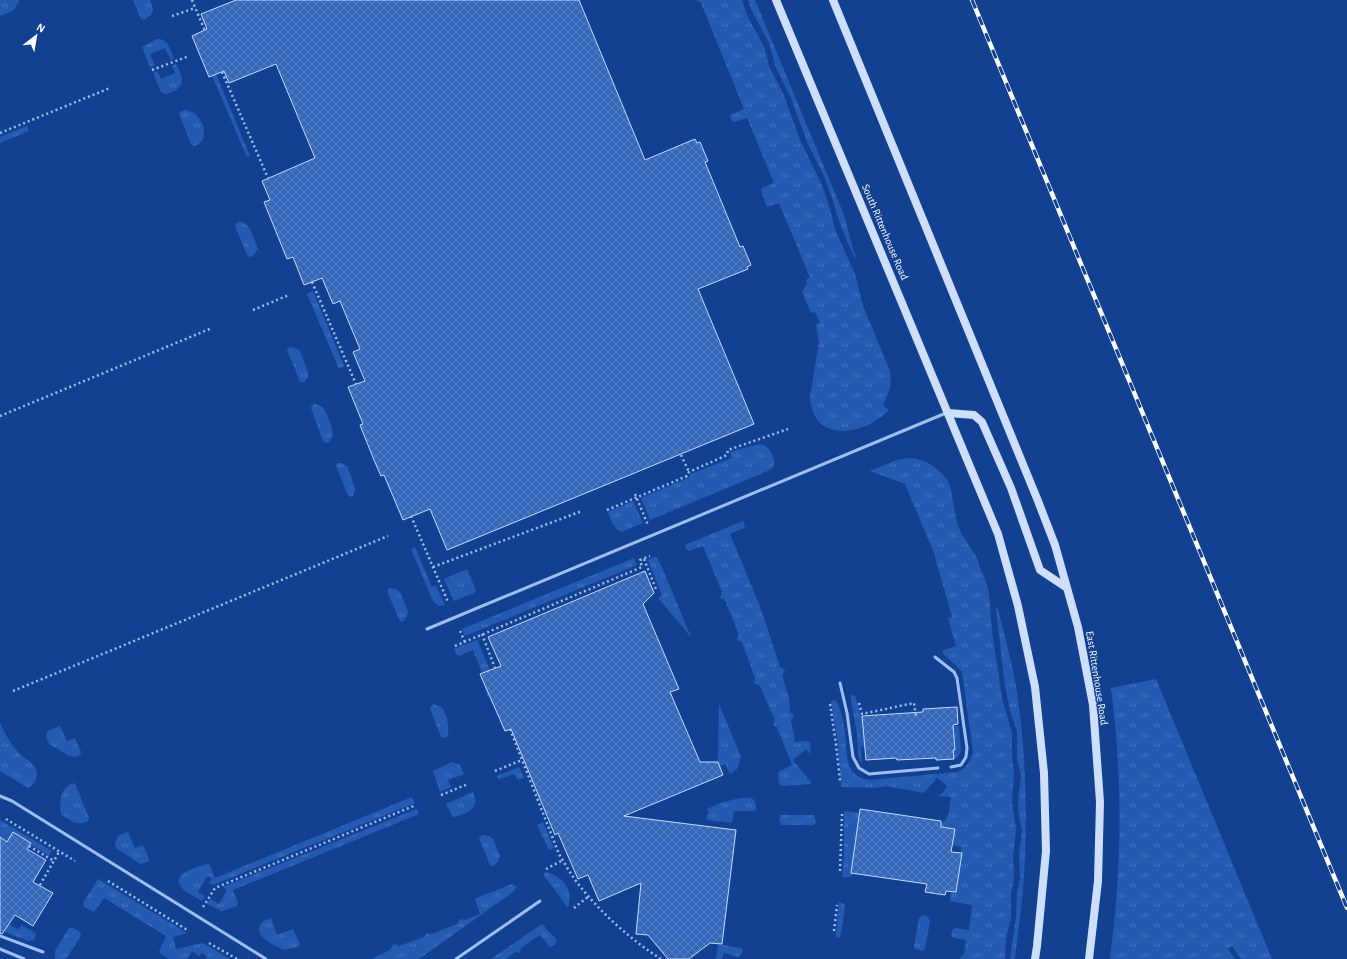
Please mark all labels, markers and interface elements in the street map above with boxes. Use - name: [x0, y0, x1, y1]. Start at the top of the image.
- north arrow: [16, 16, 56, 56]
- text: N: [35, 21, 47, 35]
- street label: South Rittenhouse Road: [860, 182, 910, 282]
- street label: East Rittenhouse Road: [1084, 630, 1110, 726]

